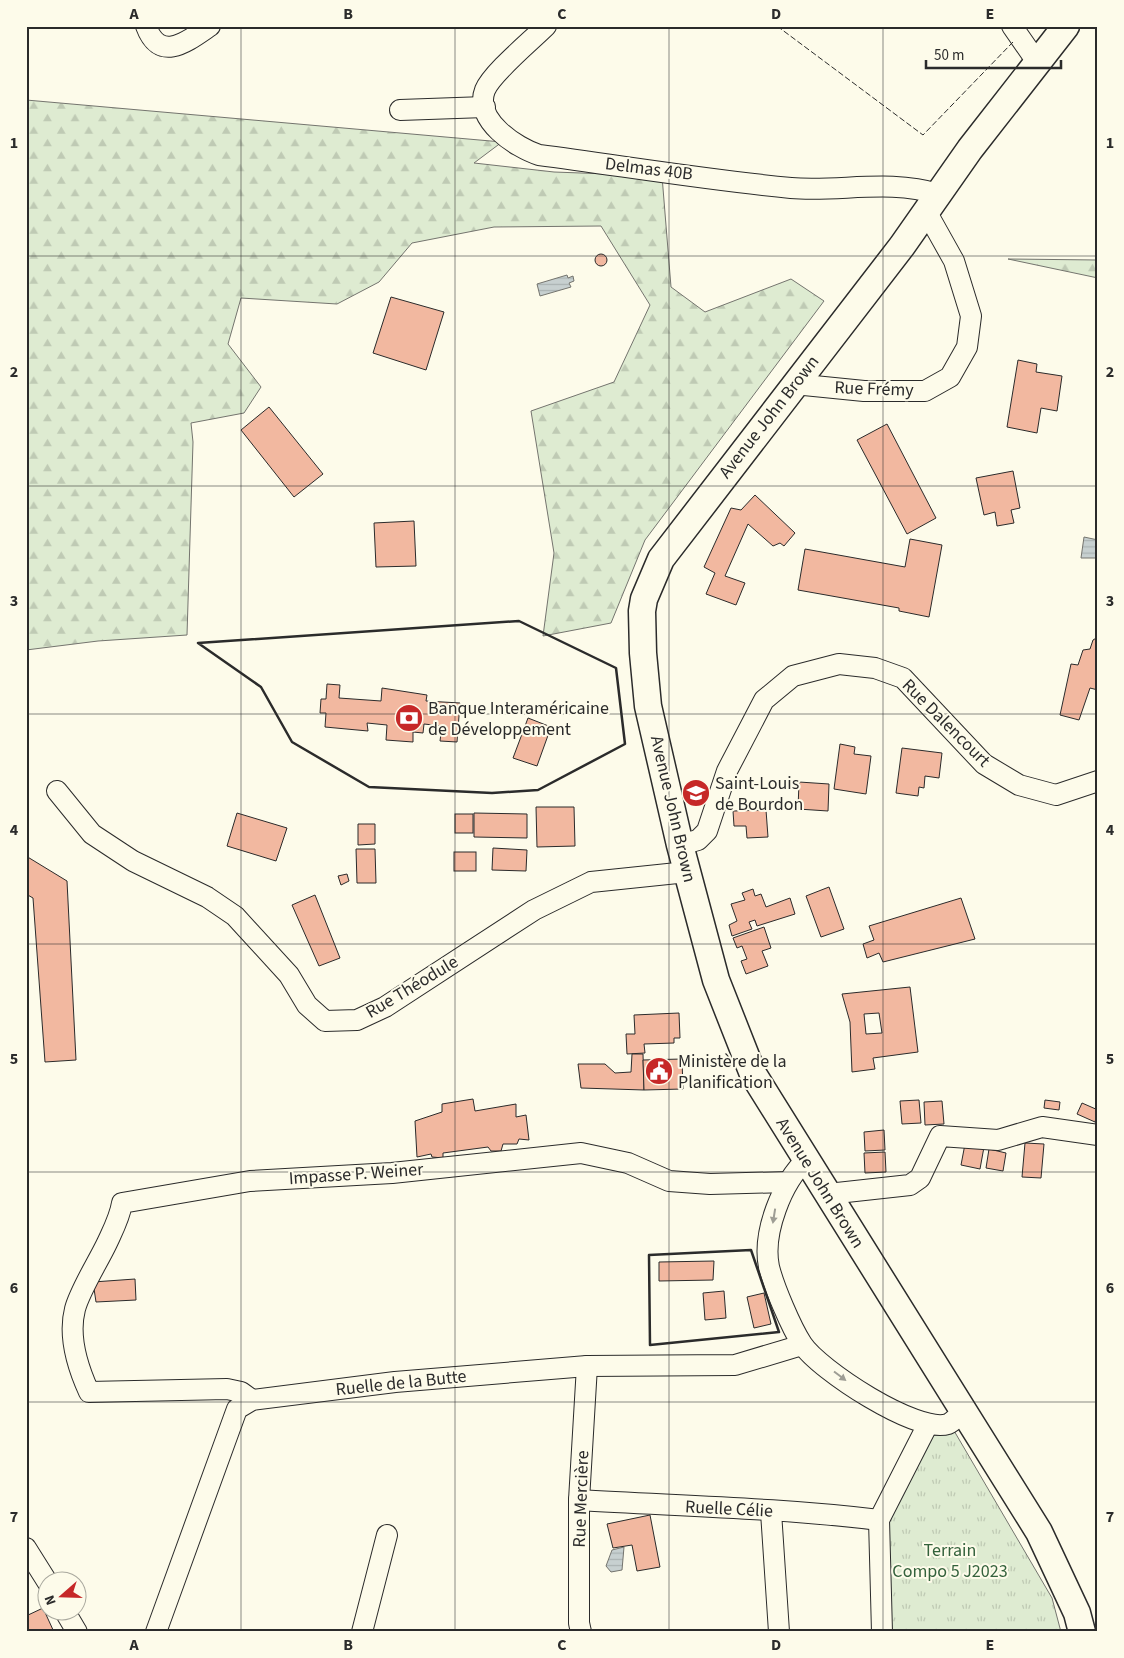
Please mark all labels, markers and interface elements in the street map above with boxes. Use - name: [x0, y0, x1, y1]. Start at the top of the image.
- text: A: [128, 3, 139, 25]
- text: B: [343, 3, 353, 25]
- text: C: [557, 3, 567, 25]
- text: D: [771, 3, 781, 25]
- text: E: [986, 3, 994, 25]
- scale bar: [926, 38, 1062, 70]
- text: 50 m: [934, 45, 964, 66]
- text: 1: [10, 132, 18, 154]
- text: 1: [1106, 132, 1114, 154]
- street label: Delmas 40B: [604, 151, 694, 187]
- street label: Avenue John Brown: [713, 350, 825, 484]
- text: 2: [10, 361, 18, 383]
- text: 2: [1106, 361, 1114, 383]
- street label: Rue Frémy: [834, 375, 915, 403]
- text: 3: [10, 590, 18, 612]
- text: 3: [1106, 590, 1114, 612]
- street label: Rue Dalencourt: [896, 673, 996, 773]
- place label: Banque Interaméricaine de Développement: [428, 696, 609, 742]
- bank icon: Banque Interaméricaine de Développement: [394, 703, 424, 733]
- street label: Avenue John Brown: [644, 733, 702, 885]
- place label: Saint-Louis de Bourdon: [715, 771, 803, 817]
- school or university icon: Saint-Louis de Bourdon: [681, 778, 711, 808]
- text: 4: [10, 819, 19, 841]
- text: 4: [1106, 819, 1115, 841]
- street label: Rue Théodule: [361, 949, 463, 1024]
- text: 5: [10, 1048, 18, 1070]
- text: 5: [1106, 1048, 1114, 1070]
- place label: Ministère de la Planification: [678, 1049, 787, 1095]
- public building icon: Ministère de la Planification: [644, 1056, 674, 1086]
- street label: Avenue John Brown: [770, 1113, 870, 1253]
- street label: Impasse P. Weiner: [288, 1157, 425, 1191]
- one-way arrow: [769, 1208, 777, 1224]
- text: 6: [10, 1277, 18, 1299]
- text: 6: [1106, 1277, 1114, 1299]
- street label: Ruelle de la Butte: [334, 1364, 468, 1402]
- one-way arrow: [833, 1371, 847, 1381]
- street label: Rue Mercière: [567, 1450, 595, 1548]
- street label: Ruelle Célie: [684, 1494, 774, 1524]
- text: 7: [10, 1506, 18, 1528]
- text: 7: [1106, 1506, 1114, 1528]
- park label: Terrain Compo 5 J2023: [892, 1538, 1008, 1584]
- north arrow: [38, 1570, 88, 1620]
- text: N: [40, 1592, 62, 1608]
- text: A: [128, 1634, 139, 1656]
- text: B: [343, 1634, 353, 1656]
- text: C: [557, 1634, 567, 1656]
- text: D: [771, 1634, 781, 1656]
- text: E: [986, 1634, 994, 1656]

